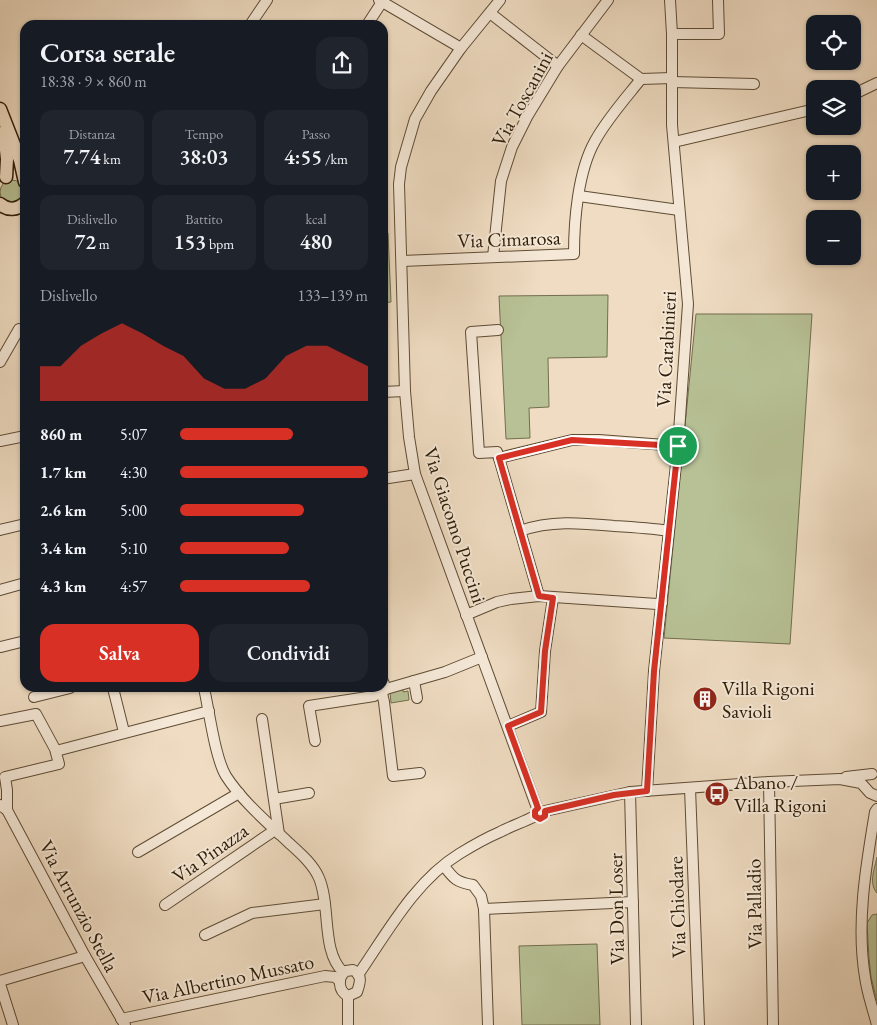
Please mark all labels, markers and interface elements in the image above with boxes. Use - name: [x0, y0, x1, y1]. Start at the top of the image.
- map controls: [806, 15, 861, 265]
- button: locate: [806, 15, 861, 70]
- text: Corsa serale: [40, 34, 175, 70]
- button: share: [316, 37, 368, 89]
- street label: Via Toscanini: [485, 47, 559, 151]
- text: 18:38 · 9 × 860 m: [40, 71, 147, 92]
- button: layers: [806, 80, 861, 135]
- text: Distanza: [69, 125, 115, 143]
- text: Tempo: [185, 125, 223, 143]
- text: Passo: [302, 125, 330, 143]
- text: 7.74: [63, 143, 101, 170]
- text: 38:03: [180, 143, 228, 170]
- text: 4:55: [284, 143, 322, 170]
- button: +: [806, 145, 861, 200]
- text: km: [101, 150, 121, 168]
- text: /km: [322, 150, 348, 168]
- text: Dislivello: [67, 210, 117, 228]
- text: Battito: [185, 210, 223, 228]
- text: kcal: [306, 210, 327, 228]
- button: −: [806, 210, 861, 265]
- street label: Via Cimarosa: [457, 224, 561, 254]
- text: 72: [74, 228, 96, 255]
- text: 153: [174, 228, 206, 255]
- text: 480: [300, 228, 332, 255]
- text: m: [96, 235, 110, 253]
- text: bpm: [206, 235, 234, 253]
- text: Dislivello: [40, 285, 97, 306]
- text: 133–139 m: [297, 285, 368, 306]
- street label: Via Carabinieri: [650, 290, 682, 408]
- text: 860 m: [40, 424, 82, 445]
- text: 5:07: [120, 424, 147, 445]
- pin: [657, 425, 699, 467]
- icon: arrive: [664, 432, 692, 460]
- street label: Via Giacomo Puccini: [418, 444, 492, 606]
- text: 1.7 km: [40, 462, 86, 483]
- text: 4:30: [120, 462, 147, 483]
- text: 2.6 km: [40, 500, 86, 521]
- text: 5:00: [120, 500, 147, 521]
- text: 3.4 km: [40, 538, 86, 559]
- text: 5:10: [120, 538, 147, 559]
- text: 4.3 km: [40, 576, 86, 597]
- text: 4:57: [120, 576, 147, 597]
- button: Salva: [40, 624, 199, 682]
- button: Condividi: [209, 624, 368, 682]
- place label: Villa Rigoni Savioli: [722, 675, 815, 724]
- building icon: Villa Rigoni Savioli: [692, 686, 718, 712]
- place label: Abano / Villa Rigoni: [733, 769, 827, 818]
- bus stop icon: Abano / Villa Rigoni: [704, 781, 730, 807]
- street label: Via Pinazza: [167, 817, 253, 889]
- street label: Via Arrunzio Stella: [33, 836, 125, 976]
- street label: Via Don Loser: [602, 852, 630, 965]
- street label: Via Chiodare: [662, 855, 692, 958]
- street label: Via Palladio: [740, 858, 768, 949]
- street label: Via Albertino Mussato: [140, 948, 316, 1010]

